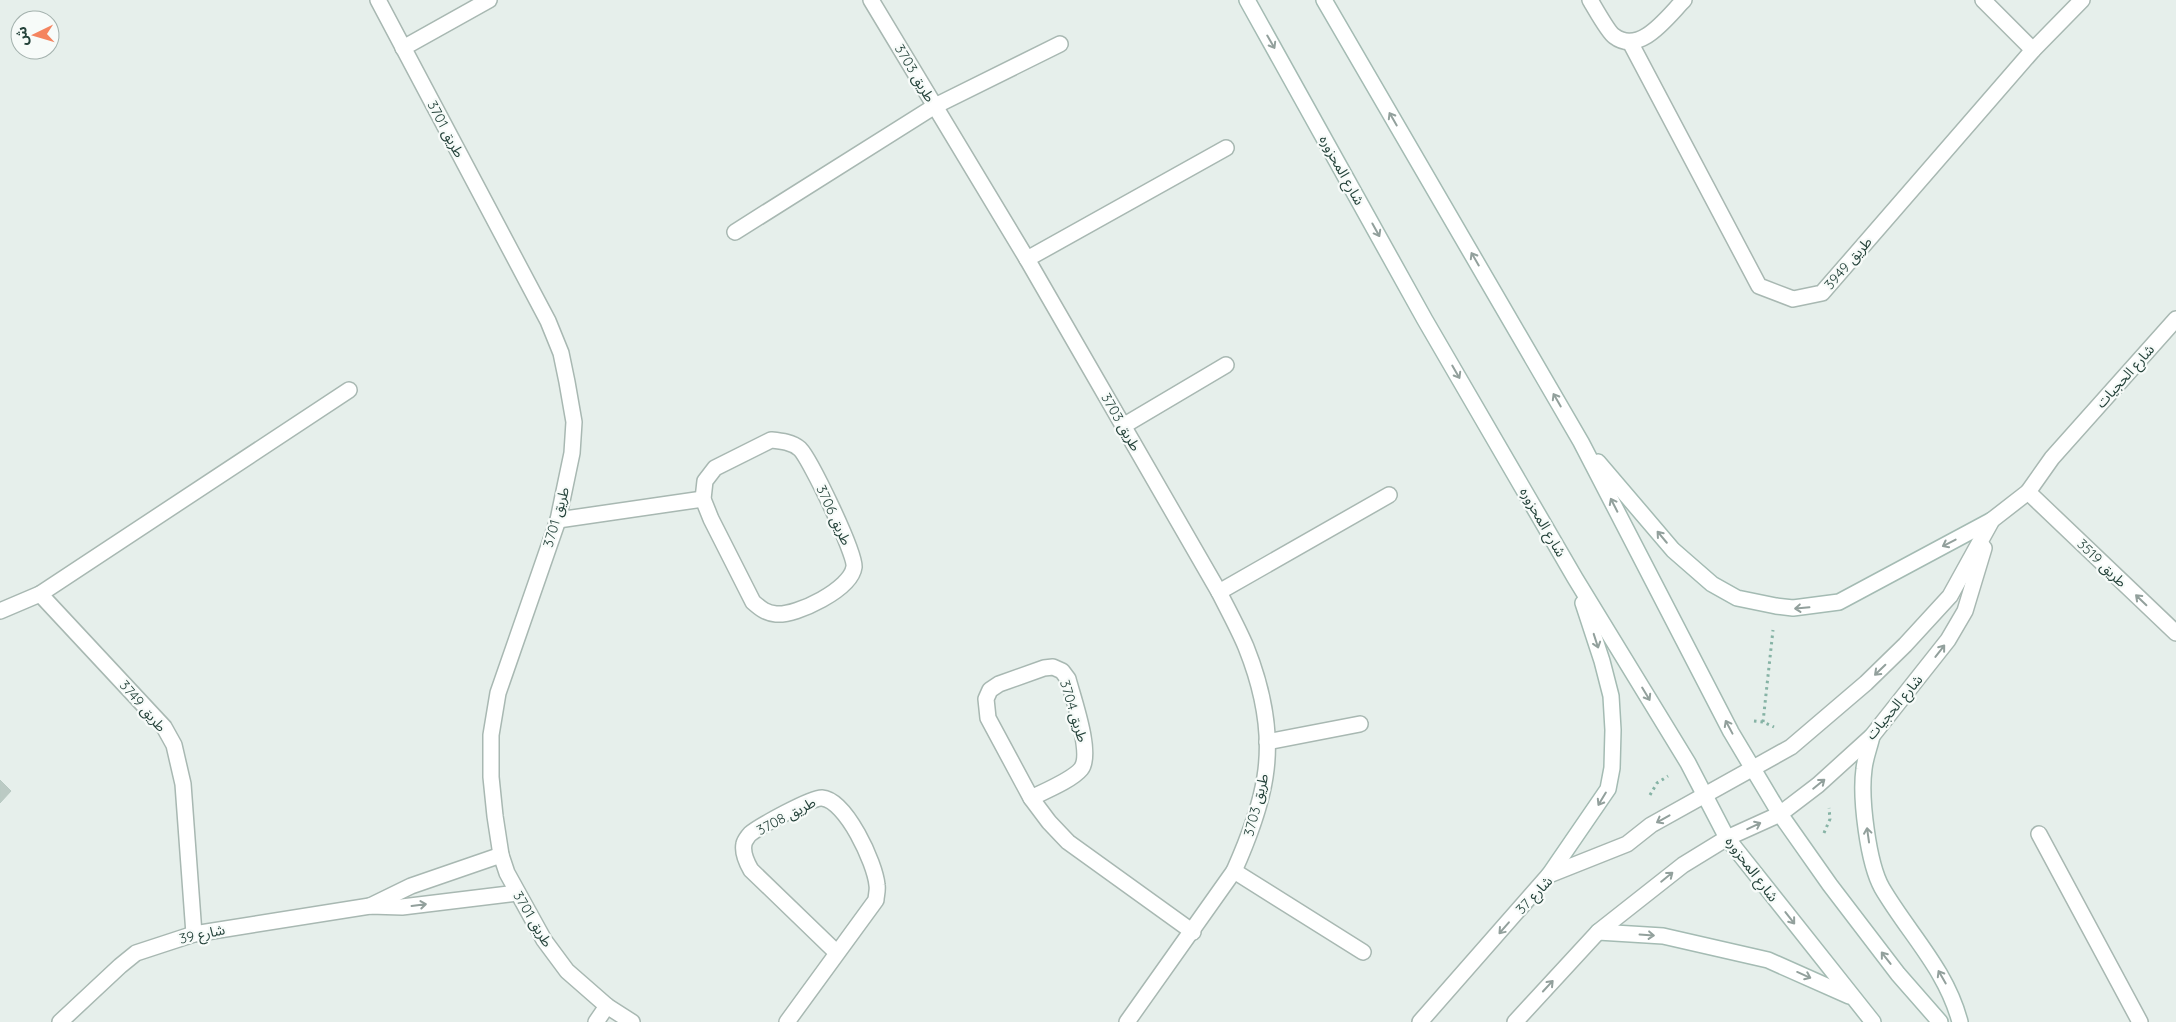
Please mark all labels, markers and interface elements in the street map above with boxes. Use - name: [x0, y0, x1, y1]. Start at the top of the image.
- north arrow: [10, 10, 60, 60]
- text: ش: [12, 26, 32, 46]
- one-way arrow: [1266, 35, 1276, 50]
- street label: طريق 3703: [890, 41, 939, 106]
- street label: طريق 3701: [423, 97, 468, 161]
- one-way arrow: [1388, 112, 1398, 126]
- street label: شارع المحزوره: [1314, 132, 1369, 209]
- one-way arrow: [1371, 223, 1381, 237]
- street label: طريق 3949: [1820, 233, 1877, 294]
- one-way arrow: [1470, 252, 1480, 267]
- street label: شارع الحجيات: [2092, 341, 2160, 413]
- one-way arrow: [1451, 364, 1461, 378]
- street label: طريق 3703: [1096, 390, 1145, 455]
- one-way arrow: [1551, 393, 1561, 407]
- street label: طريق 3706: [811, 482, 856, 548]
- street label: شارع المحزوره: [1514, 484, 1570, 561]
- street label: طريق 3701: [539, 485, 574, 550]
- one-way arrow: [1609, 498, 1618, 513]
- one-way arrow: [1656, 531, 1668, 544]
- street label: طريق 3519: [2073, 535, 2131, 592]
- one-way arrow: [1941, 538, 1956, 548]
- one-way arrow: [2134, 594, 2147, 606]
- one-way arrow: [1794, 603, 1810, 612]
- one-way arrow: [1591, 632, 1601, 648]
- one-way arrow: [1934, 645, 1945, 658]
- one-way arrow: [1873, 664, 1886, 676]
- street label: شارع الحجيات: [1862, 671, 1928, 744]
- street label: طريق 3749: [115, 676, 170, 736]
- street label: طريق 3704: [1055, 678, 1092, 745]
- one-way arrow: [1641, 687, 1651, 701]
- one-way arrow: [1724, 719, 1734, 734]
- street label: طريق 3703: [1240, 772, 1273, 839]
- one-way arrow: [1812, 778, 1825, 789]
- one-way arrow: [1597, 791, 1607, 805]
- street label: طريق 3708: [753, 793, 819, 840]
- one-way arrow: [1657, 814, 1671, 824]
- one-way arrow: [1746, 820, 1761, 830]
- one-way arrow: [1863, 827, 1873, 843]
- street label: شارع المحزوره: [1720, 833, 1782, 906]
- one-way arrow: [1660, 871, 1673, 882]
- street label: شارع 37: [1512, 872, 1558, 919]
- street label: طريق 3701: [508, 888, 557, 951]
- one-way arrow: [411, 900, 427, 910]
- one-way arrow: [1784, 911, 1795, 924]
- street label: شارع 39: [178, 920, 227, 950]
- one-way arrow: [1499, 921, 1510, 934]
- one-way arrow: [1639, 931, 1655, 940]
- one-way arrow: [1881, 951, 1891, 965]
- one-way arrow: [1937, 970, 1947, 985]
- one-way arrow: [1796, 971, 1811, 981]
- one-way arrow: [1542, 980, 1554, 993]

